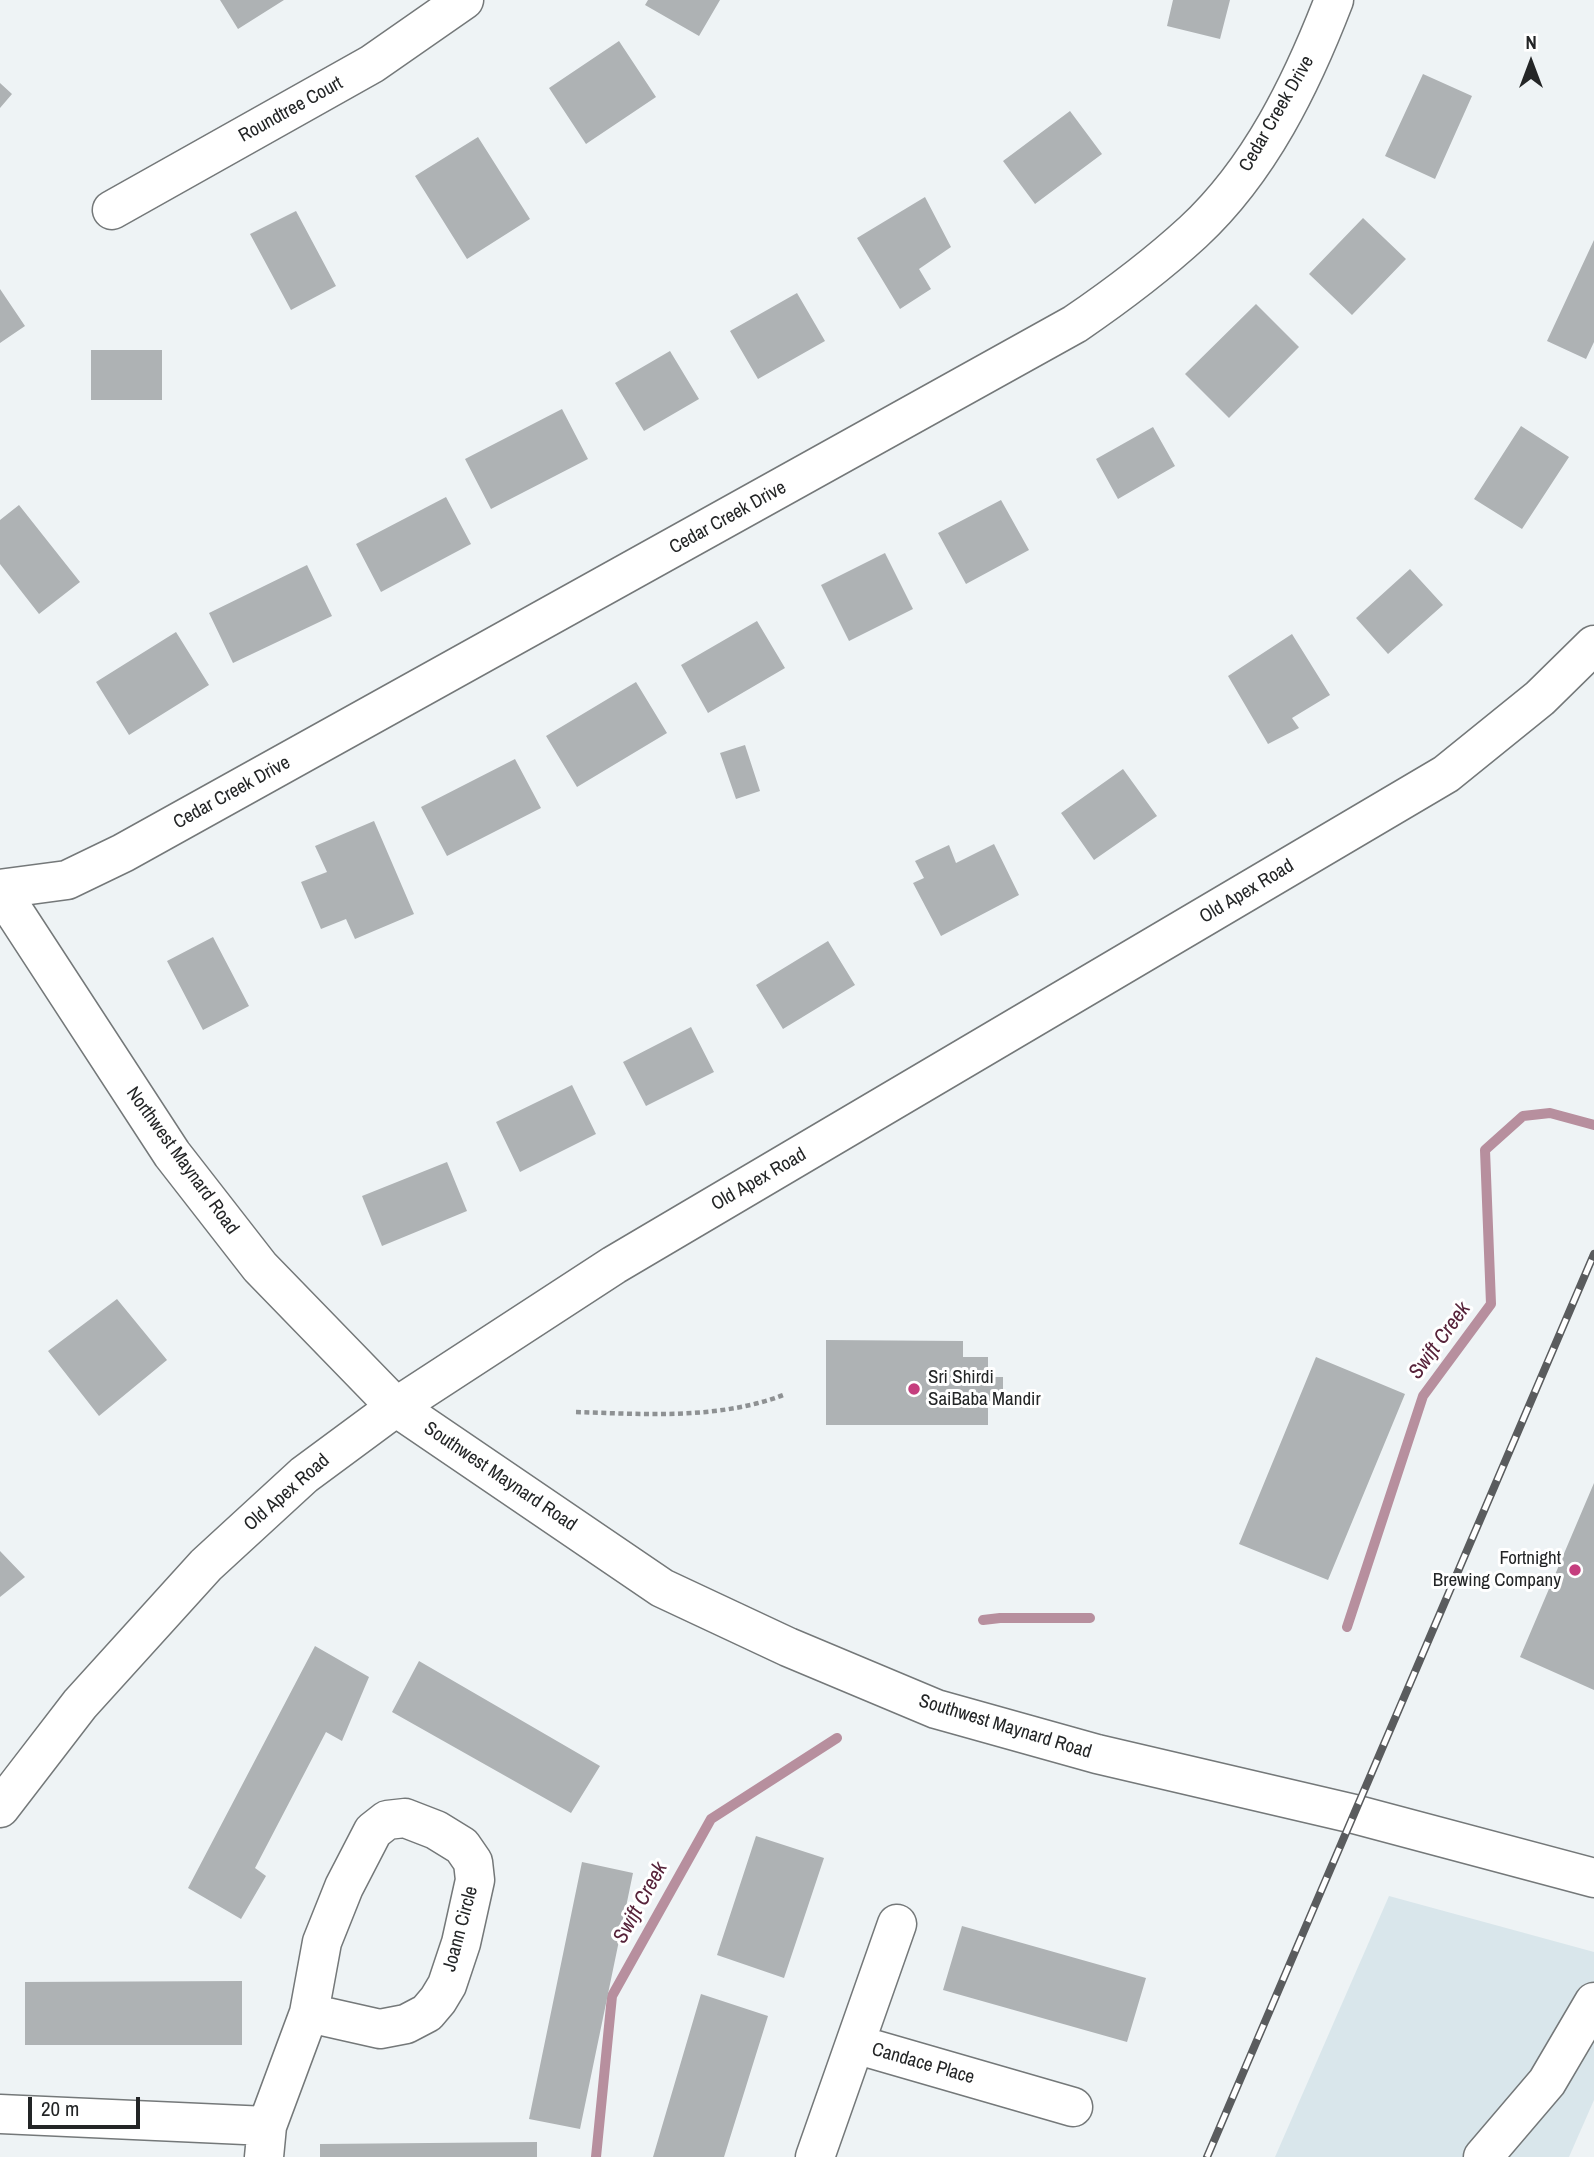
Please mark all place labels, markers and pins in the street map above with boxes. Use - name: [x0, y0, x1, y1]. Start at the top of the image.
- place label: Sri Shirdi SaiBaba Mandir: [928, 1367, 1041, 1411]
- marker: Sri Shirdi SaiBaba Mandir: [906, 1381, 922, 1397]
- place label: Fortnight Brewing Company: [1433, 1548, 1561, 1592]
- marker: Fortnight Brewing Company: [1567, 1562, 1583, 1578]

